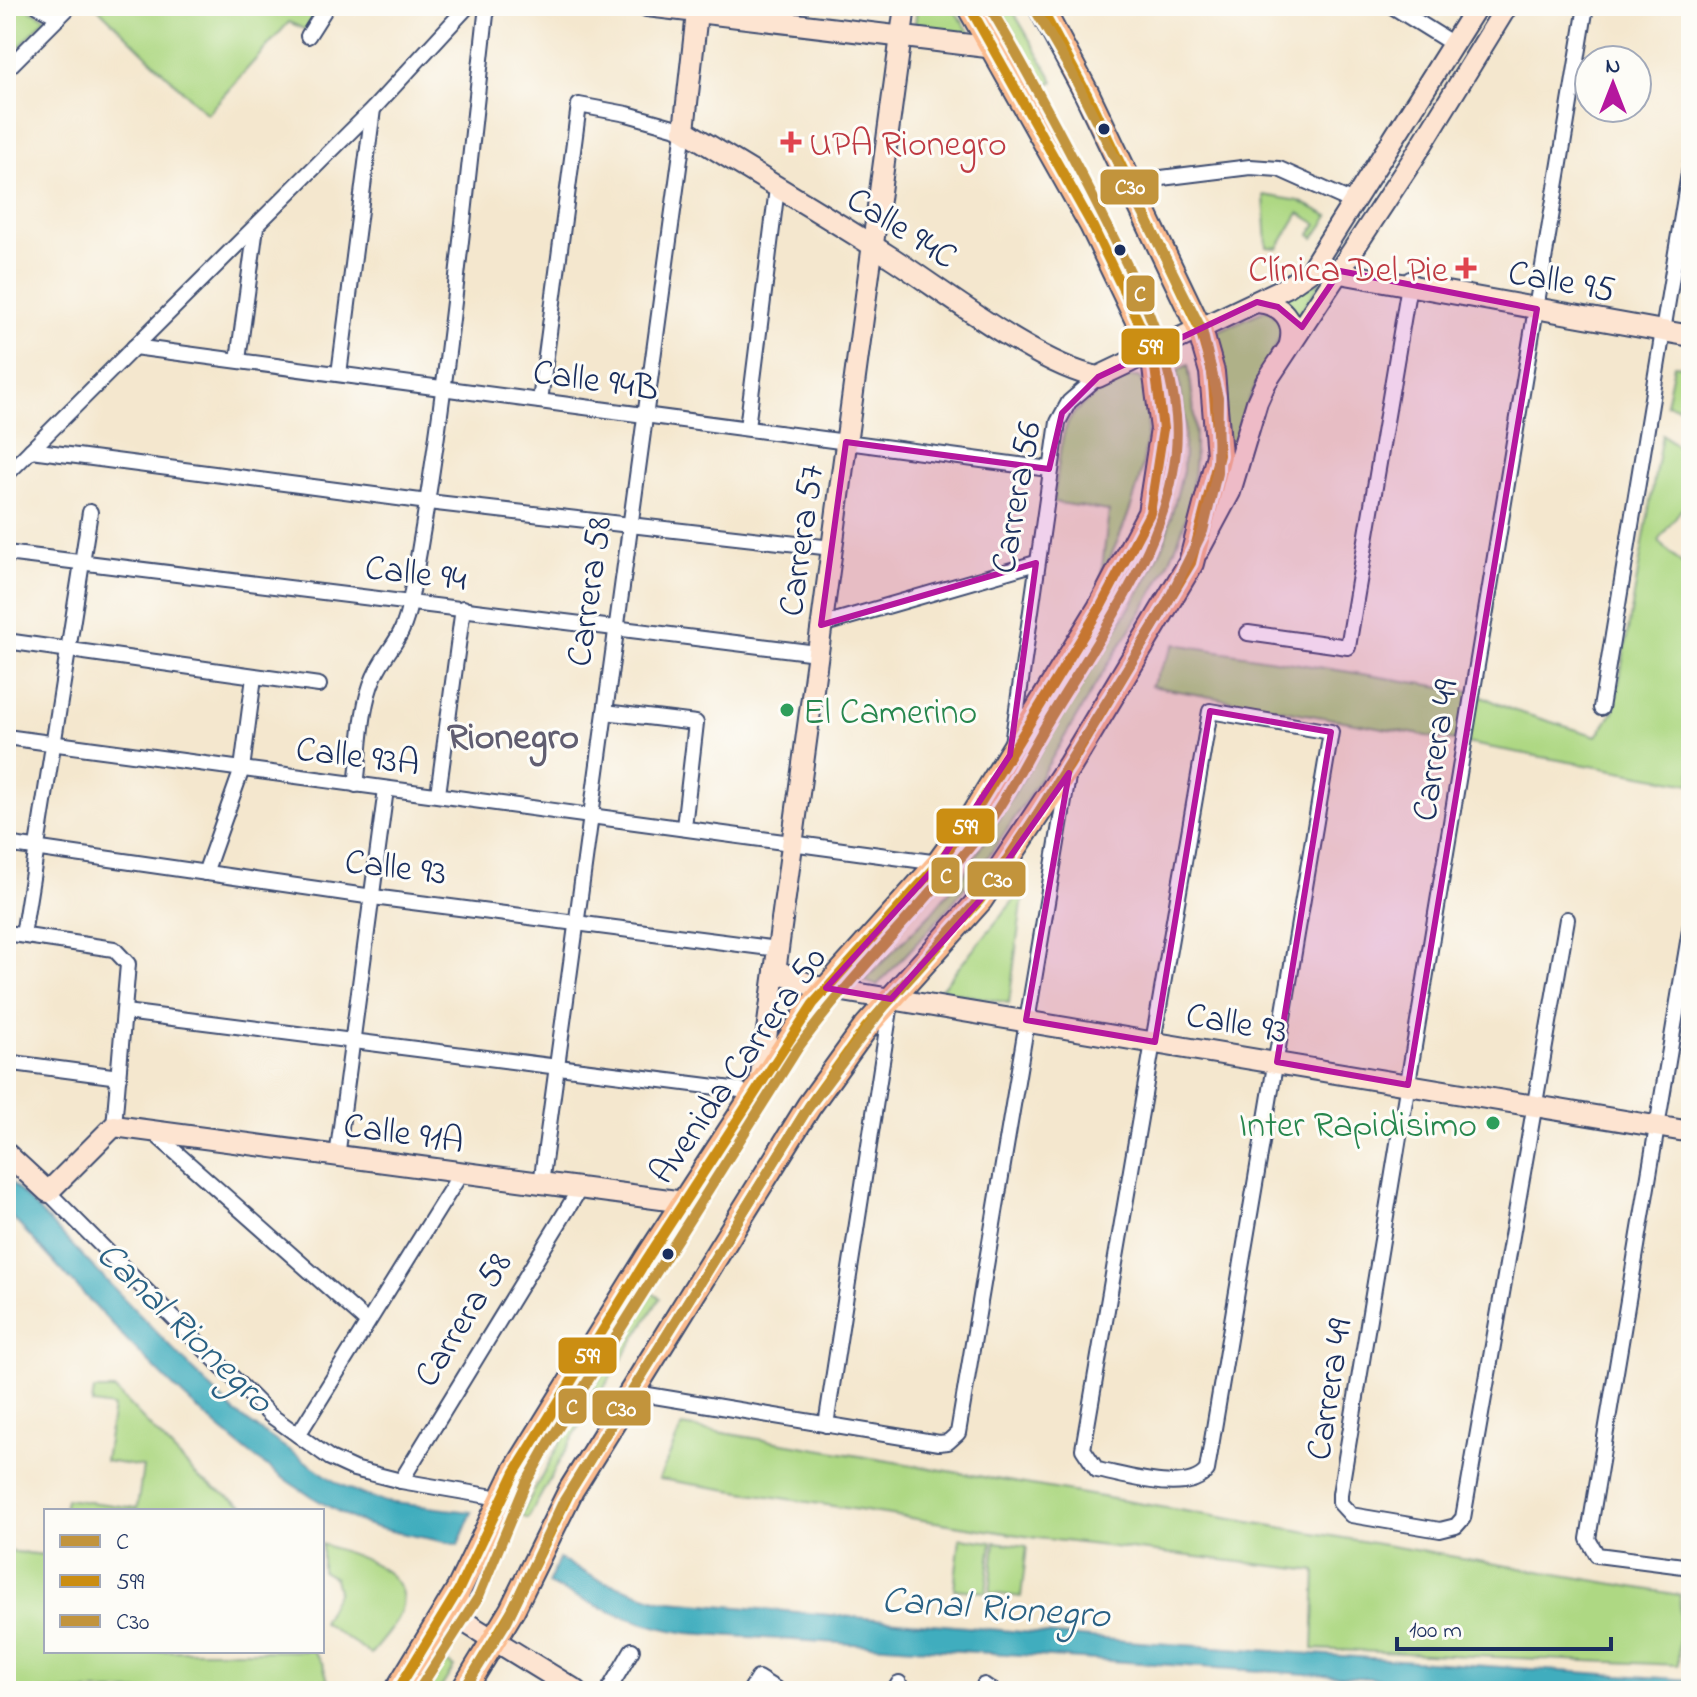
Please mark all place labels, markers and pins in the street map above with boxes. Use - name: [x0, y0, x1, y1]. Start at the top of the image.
- place label: UPA Rionegro: [809, 120, 1007, 173]
- unlabelled marker: [1096, 121, 1112, 137]
- marker: UPA Rionegro: [780, 131, 802, 153]
- unlabelled marker: [1112, 242, 1128, 258]
- place label: Clínica Del Pie: [1248, 246, 1449, 299]
- marker: Clínica Del Pie: [1455, 257, 1477, 279]
- place label: El Camerino: [803, 688, 977, 741]
- marker: El Camerino: [778, 701, 796, 719]
- place label: Inter Rapidisimo: [1239, 1101, 1477, 1154]
- marker: Inter Rapidisimo: [1484, 1114, 1502, 1132]
- unlabelled marker: [660, 1246, 676, 1262]

